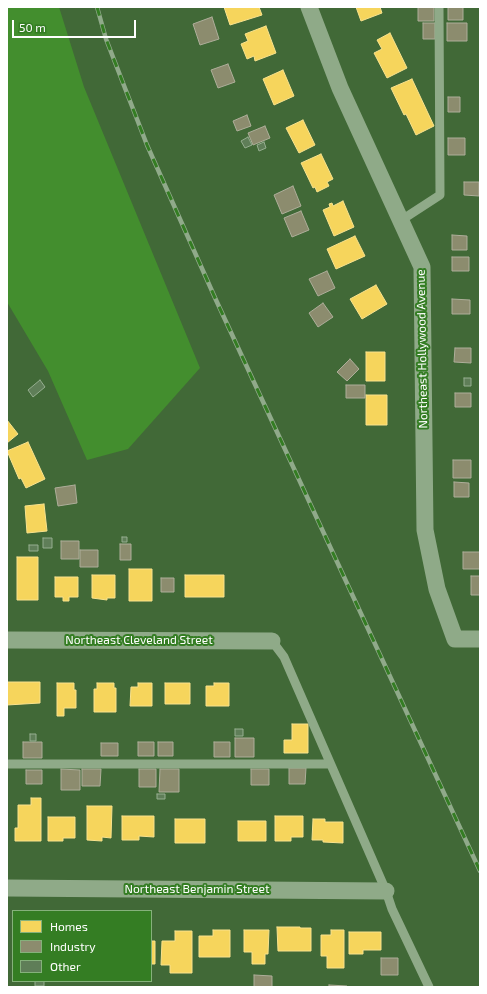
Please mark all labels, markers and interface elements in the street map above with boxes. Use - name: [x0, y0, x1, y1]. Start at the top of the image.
- scale bar: [14, 12, 138, 38]
- text: 50 m: [19, 20, 46, 34]
- street label: Northeast Hollywood Avenue: [413, 269, 431, 429]
- street label: Northeast Cleveland Street: [65, 633, 213, 647]
- street label: Northeast Benjamin Street: [125, 882, 269, 896]
- legend: [12, 910, 152, 982]
- text: Homes: [50, 919, 88, 933]
- text: Industry: [50, 939, 96, 953]
- text: Other: [50, 959, 81, 973]

